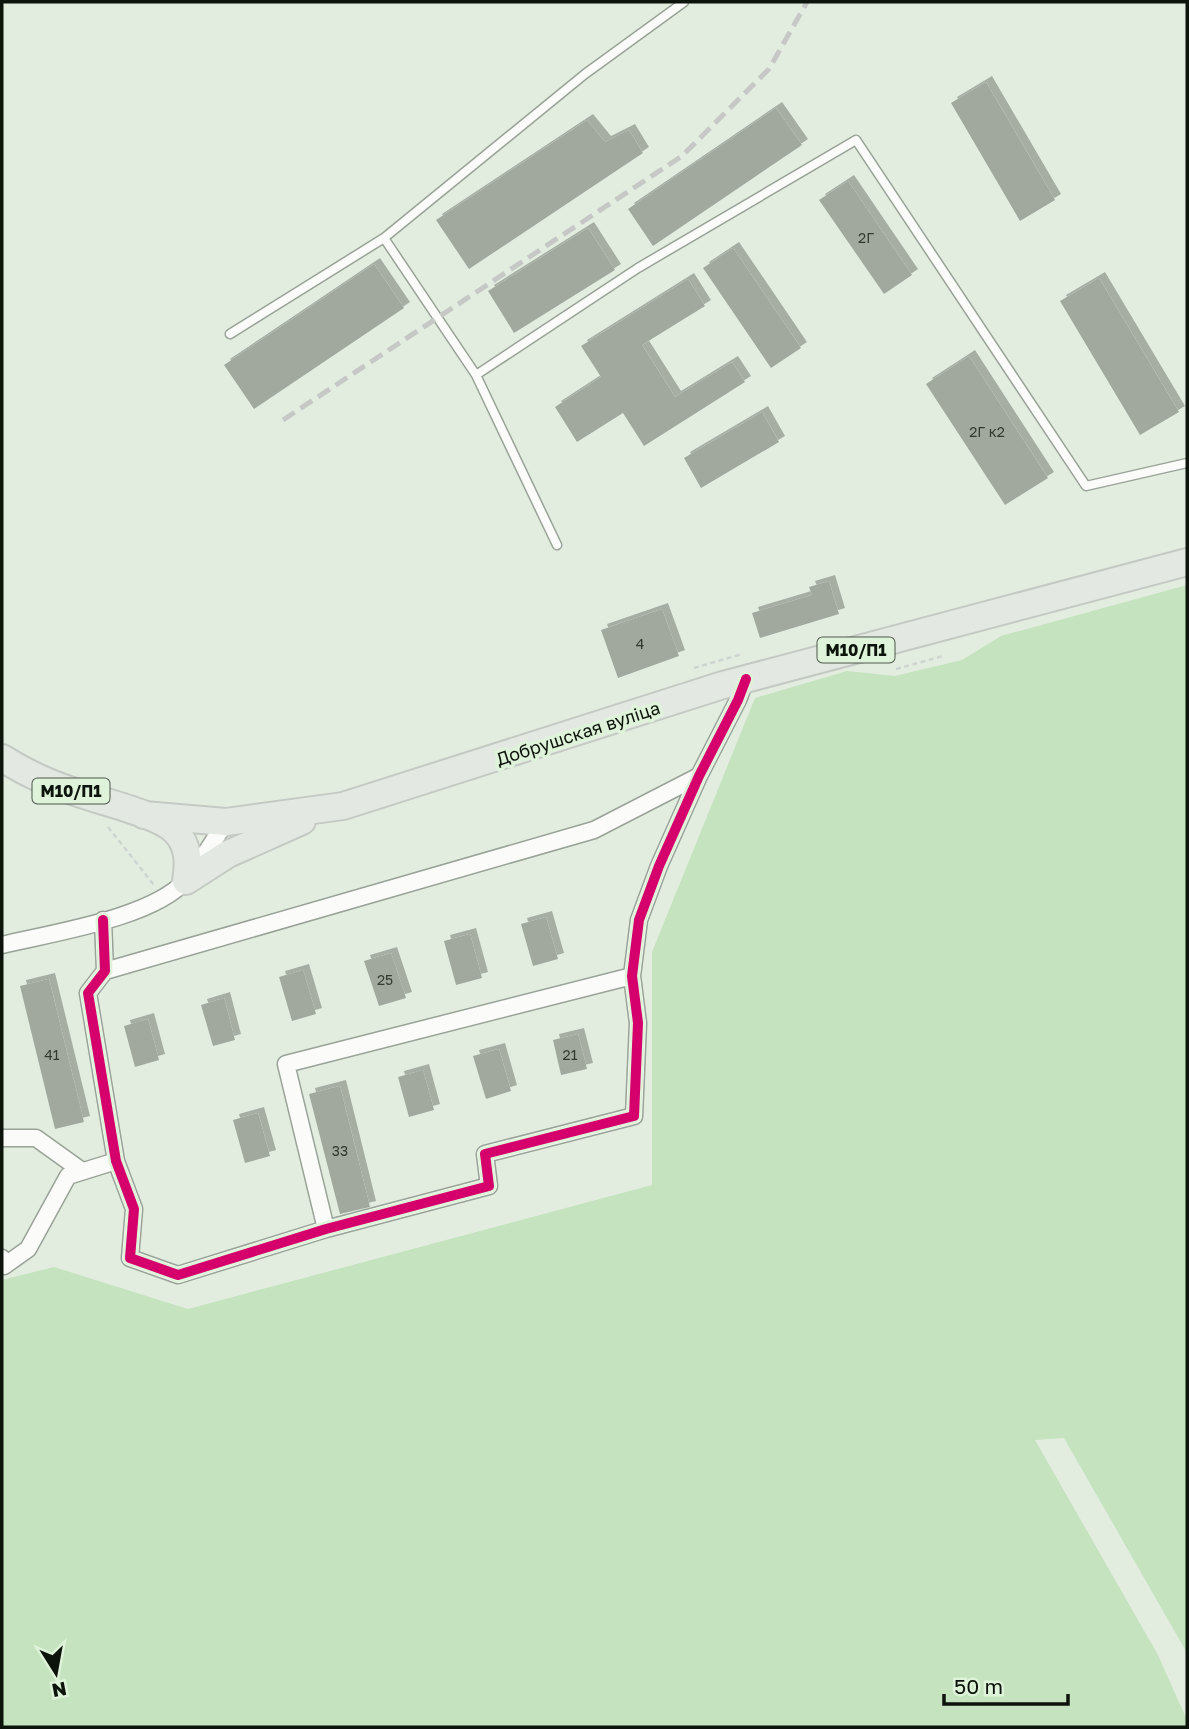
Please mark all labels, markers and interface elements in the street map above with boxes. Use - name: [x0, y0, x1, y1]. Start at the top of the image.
- house number: 2Г: [858, 229, 874, 246]
- house number: 2Г к2: [969, 423, 1005, 440]
- house number: 4: [636, 635, 644, 652]
- road number: М10/П1: [818, 638, 894, 663]
- street label: Добрушская вуліца: [493, 696, 663, 770]
- road number: М10/П1: [32, 778, 110, 804]
- house number: 25: [377, 971, 393, 988]
- house number: 41: [44, 1046, 60, 1063]
- house number: 21: [563, 1046, 578, 1063]
- house number: 33: [332, 1142, 348, 1159]
- north arrow: [21, 1638, 91, 1708]
- scale bar: [944, 1662, 1068, 1706]
- text: 50 m: [954, 1673, 1003, 1699]
- text: N: [50, 1678, 69, 1703]

